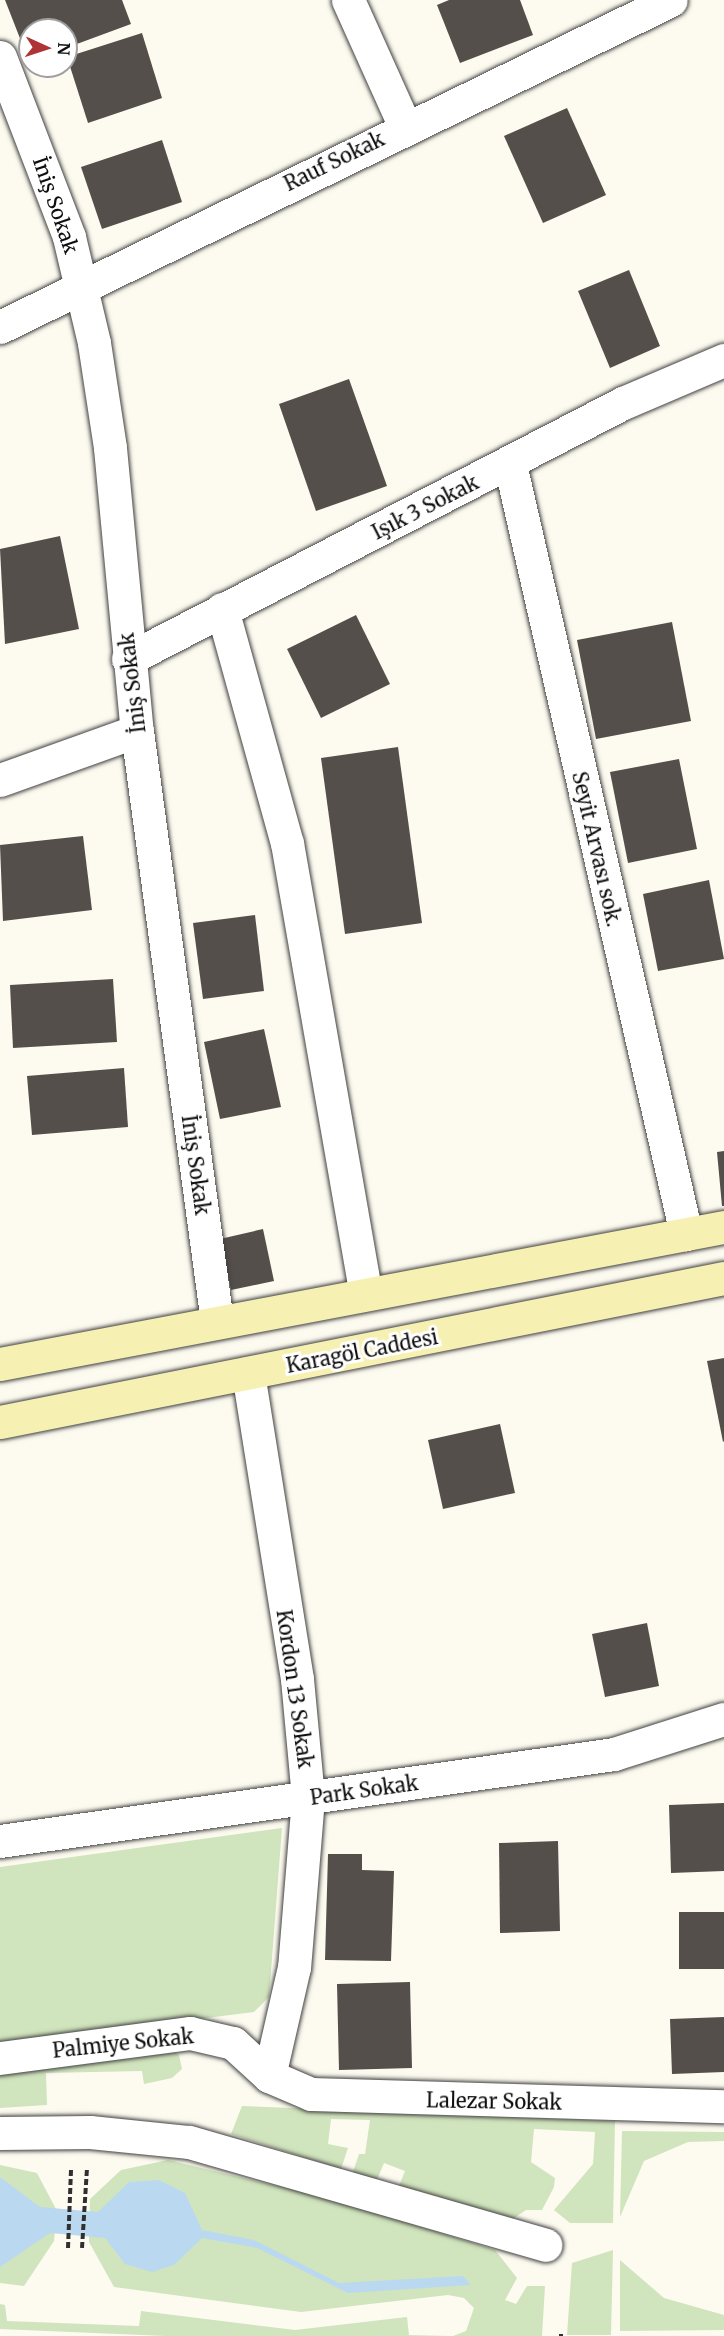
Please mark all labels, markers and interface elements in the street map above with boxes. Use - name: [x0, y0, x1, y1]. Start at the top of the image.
- north arrow: [18, 18, 78, 78]
- text: N: [54, 42, 74, 56]
- street label: Rauf Sokak: [280, 126, 388, 196]
- street label: İniş Sokak: [28, 153, 84, 257]
- street label: Işık 3 Sokak: [368, 470, 482, 544]
- street label: İniş Sokak: [114, 631, 150, 735]
- street label: Seyit Arvası sok.: [568, 769, 626, 929]
- street label: İniş Sokak: [177, 1113, 215, 1217]
- street label: Karagöl Caddesi: [284, 1325, 440, 1377]
- street label: Kordon 13 Sokak: [272, 1608, 318, 1770]
- street label: Park Sokak: [308, 1771, 420, 1809]
- street label: Palmiye Sokak: [51, 2024, 195, 2062]
- street label: Lalezar Sokak: [426, 2088, 562, 2114]

